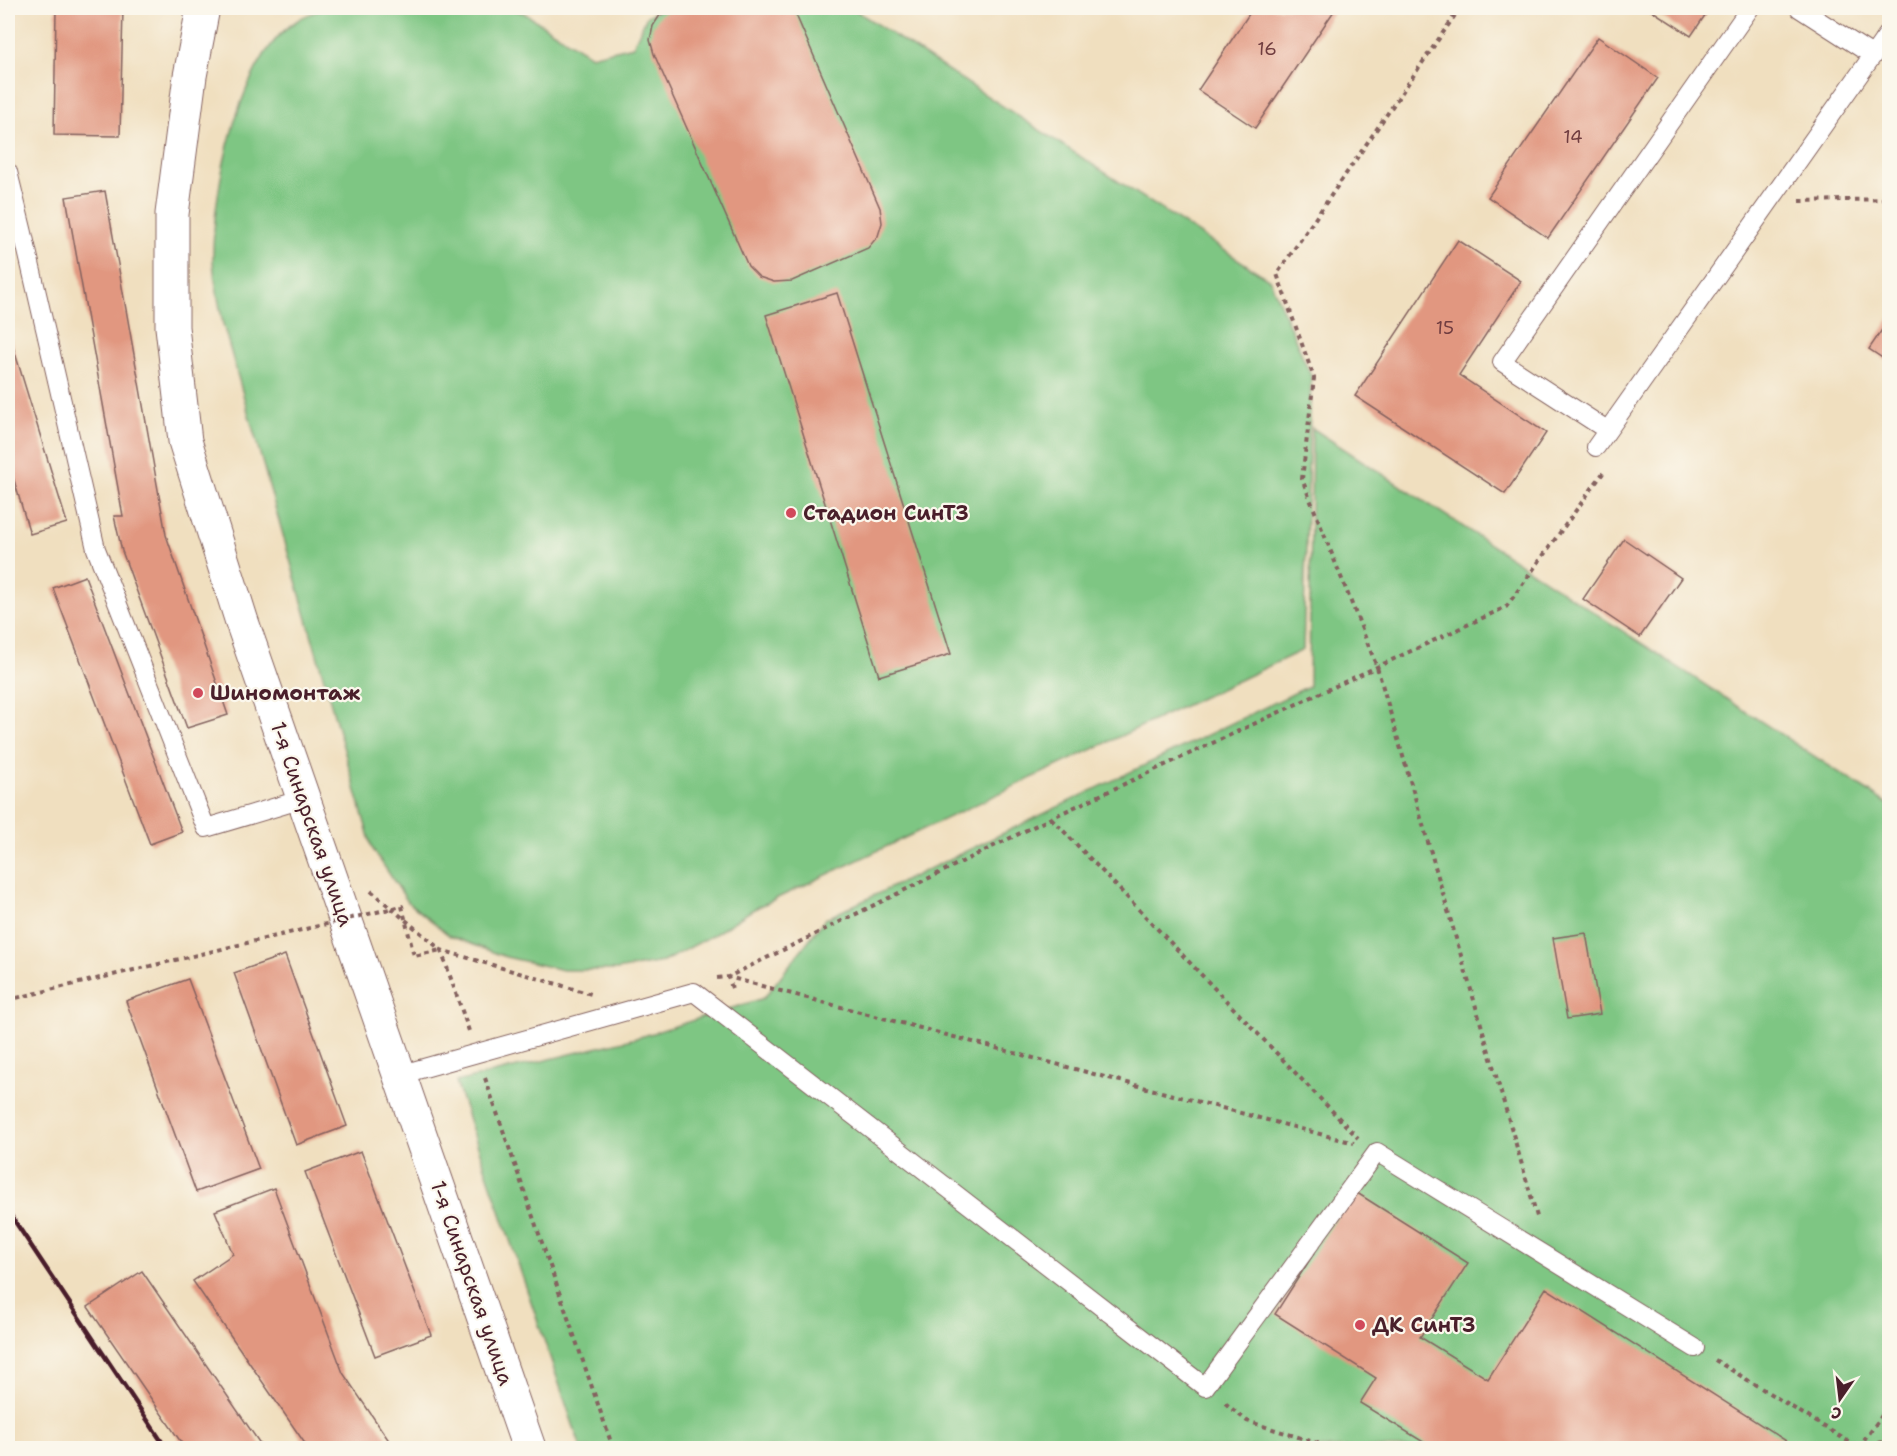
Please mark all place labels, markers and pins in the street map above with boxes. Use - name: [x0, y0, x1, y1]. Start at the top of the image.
- place label: Стадион СинТЗ: [803, 499, 969, 527]
- marker: Стадион СинТЗ: [784, 506, 798, 520]
- place label: Шиномонтаж: [210, 679, 360, 707]
- marker: Шиномонтаж: [191, 686, 205, 700]
- place label: ДК СинТЗ: [1372, 1311, 1475, 1339]
- marker: ДК СинТЗ: [1353, 1318, 1367, 1332]

